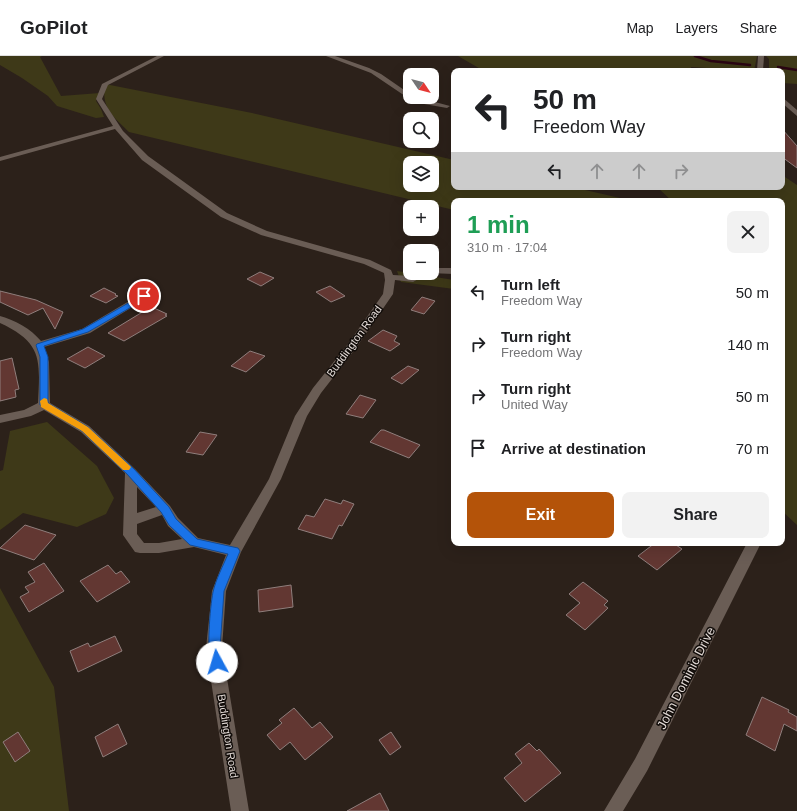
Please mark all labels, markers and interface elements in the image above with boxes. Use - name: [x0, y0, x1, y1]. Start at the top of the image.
- text: GoPilot: [20, 17, 88, 38]
- text: Map: [626, 20, 654, 36]
- text: Layers: [676, 20, 718, 36]
- text: Share: [740, 20, 777, 36]
- north arrow: [403, 68, 439, 104]
- map controls: [403, 68, 439, 280]
- icon: left: [467, 84, 519, 136]
- text: 50 m: [533, 84, 597, 115]
- button: search: [403, 112, 439, 148]
- text: Freedom Way: [533, 117, 645, 137]
- button: layers: [403, 156, 439, 192]
- icon: left: [544, 160, 566, 182]
- icon: ahead: [586, 160, 608, 182]
- icon: ahead: [628, 160, 650, 182]
- icon: right: [670, 160, 692, 182]
- button: +: [403, 200, 439, 236]
- text: 1 min: [467, 211, 530, 238]
- button: close: [727, 211, 769, 253]
- text: 310 m · 17:04: [467, 240, 547, 255]
- button: −: [403, 244, 439, 280]
- text: Turn left: [501, 276, 560, 293]
- pin: [127, 279, 161, 313]
- icon: left: [467, 281, 489, 303]
- text: 50 m: [736, 284, 769, 301]
- icon: arrive: [133, 285, 155, 307]
- text: Freedom Way: [501, 293, 582, 308]
- street label: Buddington Road: [324, 303, 384, 379]
- text: Turn right: [501, 328, 571, 345]
- icon: right: [467, 333, 489, 355]
- text: 140 m: [727, 336, 769, 353]
- text: Freedom Way: [501, 345, 582, 360]
- text: Turn right: [501, 380, 571, 397]
- icon: right: [467, 385, 489, 407]
- text: 50 m: [736, 388, 769, 405]
- text: United Way: [501, 397, 568, 412]
- icon: arrive: [467, 437, 489, 459]
- text: Arrive at destination: [501, 440, 646, 457]
- text: 70 m: [736, 440, 769, 457]
- button: Exit: [467, 492, 614, 538]
- button: Share: [622, 492, 769, 538]
- street label: John Dominic Drive: [654, 624, 718, 732]
- position arrow: [196, 641, 238, 683]
- street label: Buddington Road: [215, 693, 241, 779]

